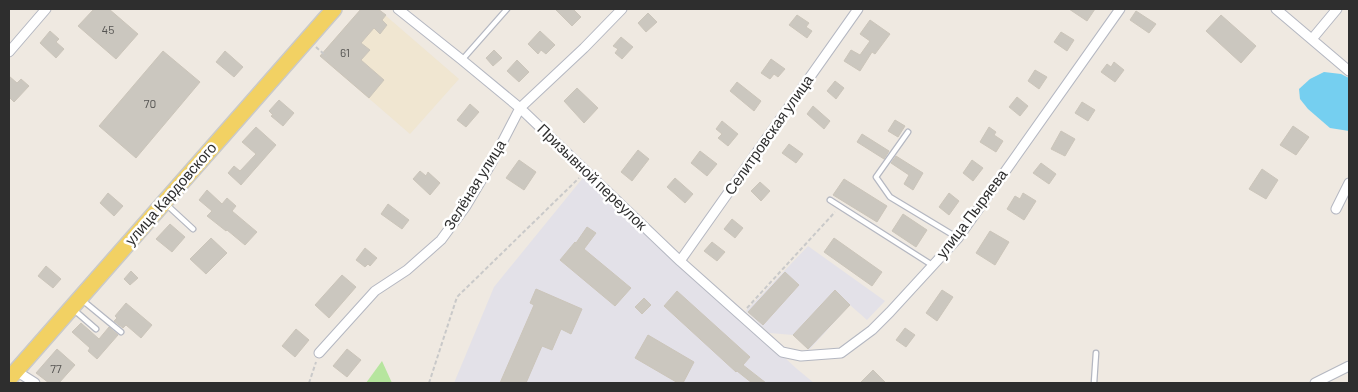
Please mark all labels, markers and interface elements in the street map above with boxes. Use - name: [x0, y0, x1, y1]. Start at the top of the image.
- house number: 45: [102, 22, 114, 36]
- house number: 61: [340, 45, 350, 59]
- street label: Селитровская улица: [720, 70, 817, 198]
- house number: 70: [144, 96, 156, 110]
- street label: Призывной переулок: [534, 119, 651, 233]
- street label: Зелёная улица: [439, 135, 509, 233]
- street label: улица Кардовского: [121, 138, 220, 248]
- street label: улица Пыряева: [932, 165, 1011, 261]
- house number: 77: [50, 361, 62, 375]

